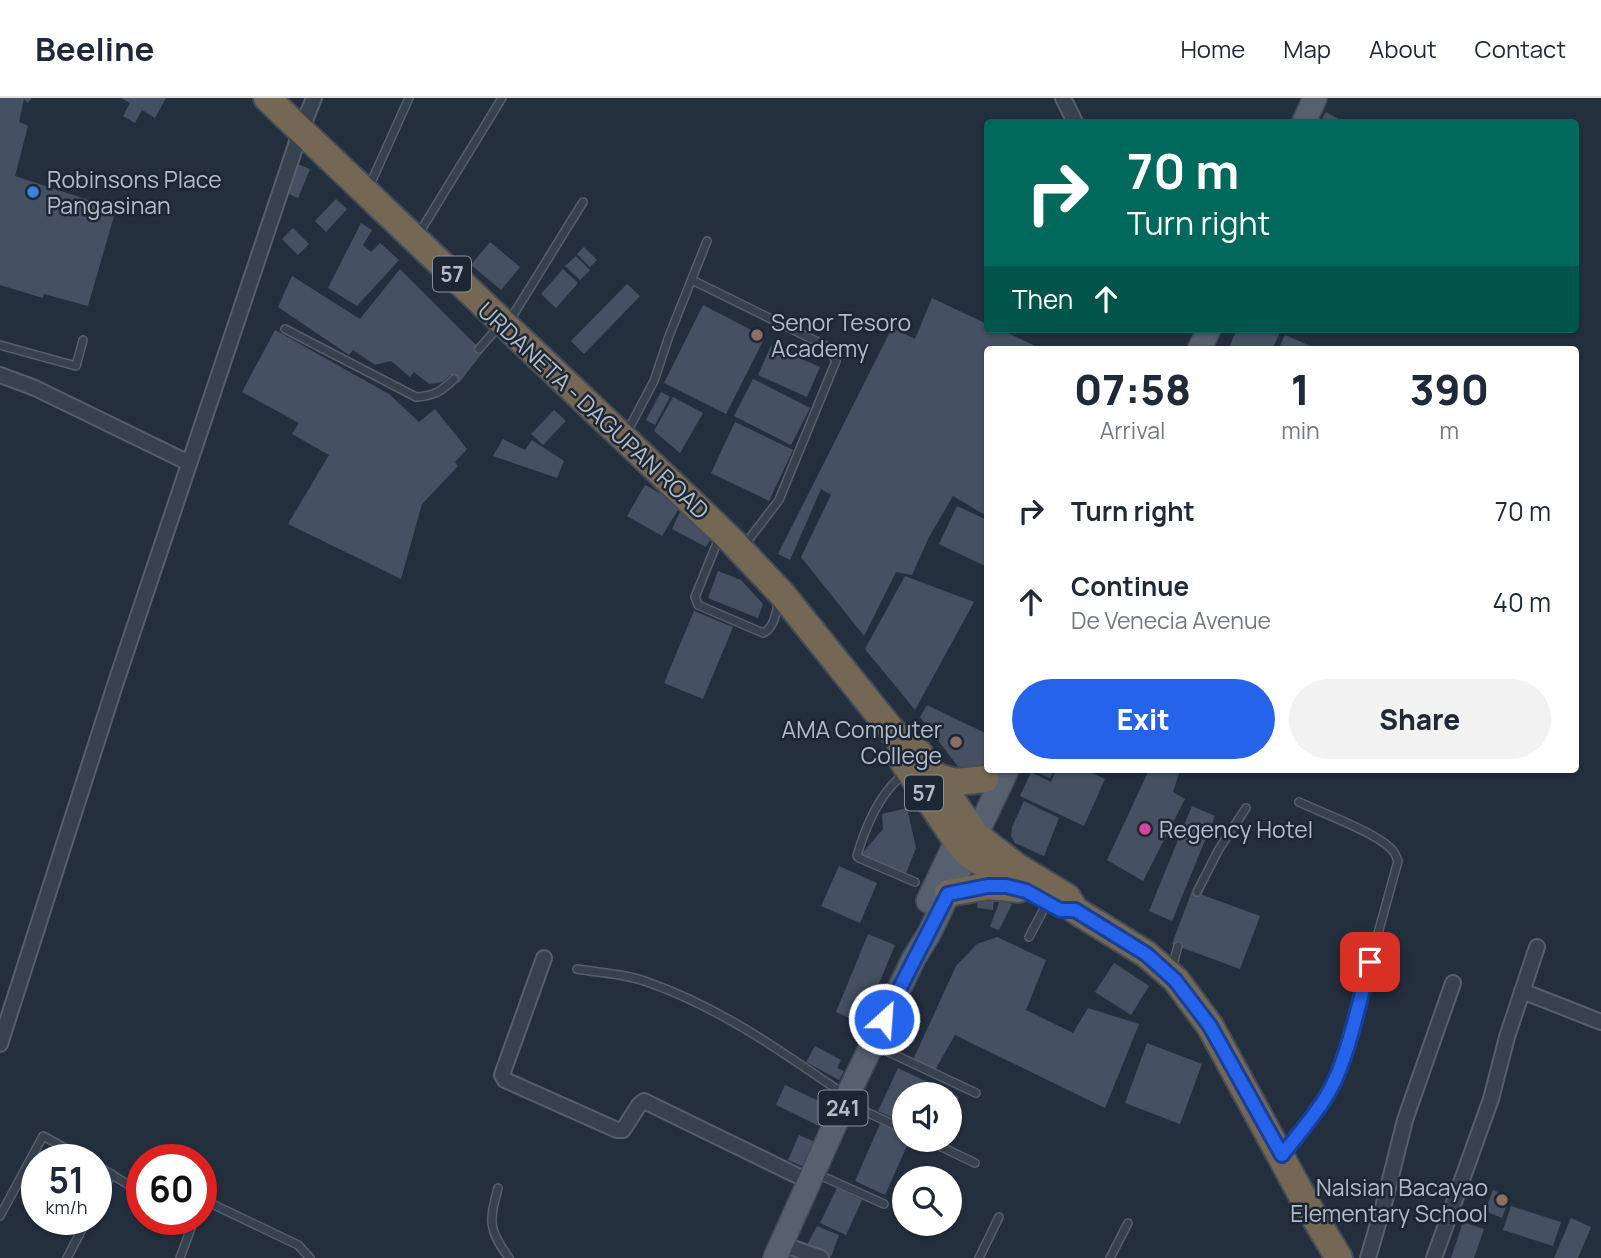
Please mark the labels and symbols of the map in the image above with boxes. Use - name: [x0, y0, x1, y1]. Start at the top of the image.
- place label: Robinsons Place Pangasinan: [47, 163, 222, 221]
- marker: Robinsons Place Pangasinan: [25, 184, 41, 200]
- road number: 57: [433, 256, 471, 292]
- street label: URDANETA - DAGUPAN ROAD: [471, 294, 717, 526]
- place label: Senor Tesoro Academy: [771, 306, 911, 364]
- marker: Senor Tesoro Academy: [749, 327, 765, 343]
- place label: AMA Computer College: [782, 713, 942, 771]
- marker: AMA Computer College: [948, 734, 964, 750]
- road number: 57: [905, 776, 943, 810]
- place label: Regency Hotel: [1159, 813, 1313, 845]
- marker: Regency Hotel: [1137, 821, 1153, 837]
- pin: [1340, 932, 1400, 992]
- position arrow: [847, 982, 921, 1056]
- road number: 241: [818, 1090, 868, 1126]
- speed limit sign: 60: [126, 1144, 217, 1235]
- place label: Nalsian Bacayao Elementary School: [1290, 1171, 1488, 1229]
- marker: Nalsian Bacayao Elementary School: [1494, 1192, 1510, 1208]

